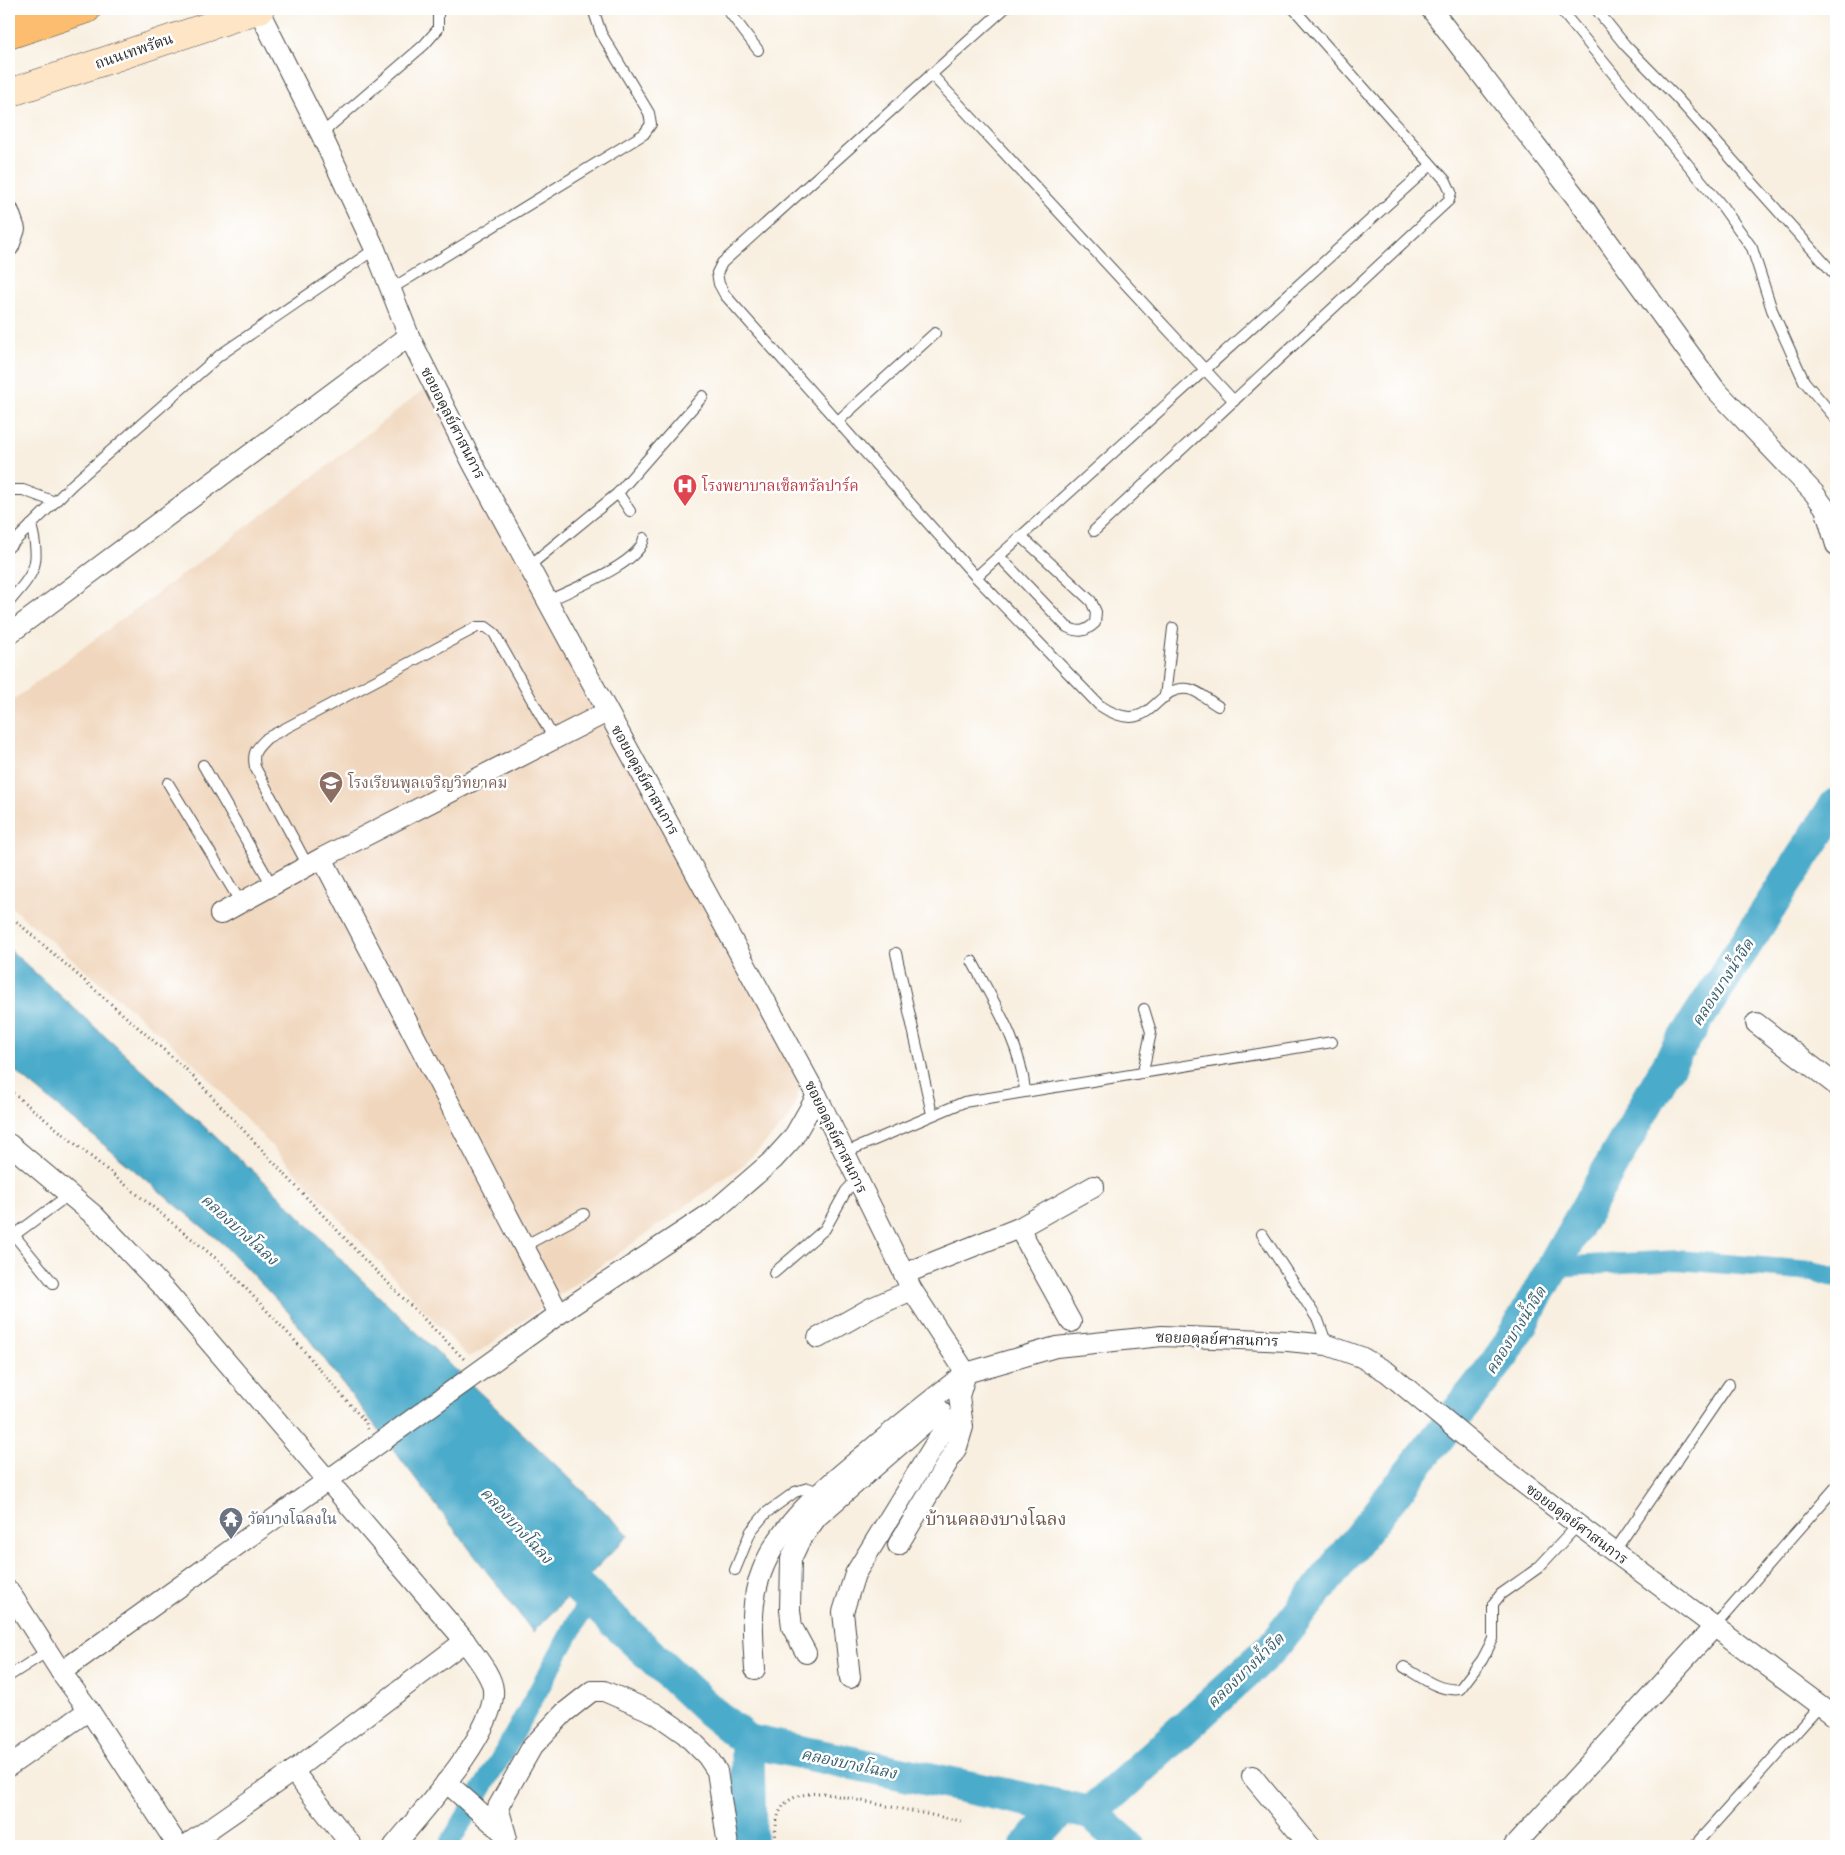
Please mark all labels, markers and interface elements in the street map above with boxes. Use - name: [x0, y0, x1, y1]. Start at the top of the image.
- street label: ถนนเทพรัตน: [92, 28, 176, 73]
- street label: ซอยอดุลย์ศาสนการ: [415, 364, 490, 483]
- hospital icon: โรงพยาบาลเซ็ลทรัลปาร์ค: [672, 473, 698, 507]
- place label: โรงพยาบาลเซ็ลทรัลปาร์ค: [701, 475, 859, 495]
- street label: ซอยอดุลย์ศาสนการ: [605, 721, 684, 839]
- school or university icon: โรงเรียนพูลเจริญวิทยาคม: [318, 770, 344, 804]
- place label: โรงเรียนพูลเจริญวิทยาคม: [347, 772, 507, 793]
- water label: คลองบางน้ำจืด: [1686, 933, 1758, 1029]
- street label: ซอยอดุลย์ศาสนการ: [799, 1077, 872, 1197]
- water label: คลองบางโฉลง: [197, 1188, 284, 1270]
- water label: คลองบางน้ำจืด: [1479, 1281, 1550, 1378]
- street label: ซอยอดุลย์ศาสนการ: [1155, 1327, 1279, 1352]
- street label: ซอยอดุลย์ศาสนการ: [1521, 1479, 1632, 1570]
- water label: คลองบางโฉลง: [477, 1482, 559, 1568]
- temple icon: วัดบางโฉลงใน: [218, 1506, 244, 1540]
- district label: บ้านคลองบางโฉลง: [925, 1506, 1067, 1530]
- place label: วัดบางโฉลงใน: [248, 1508, 337, 1528]
- water label: คลองบางน้ำจืด: [1201, 1627, 1288, 1712]
- water label: คลองบางโฉลง: [799, 1742, 900, 1783]

